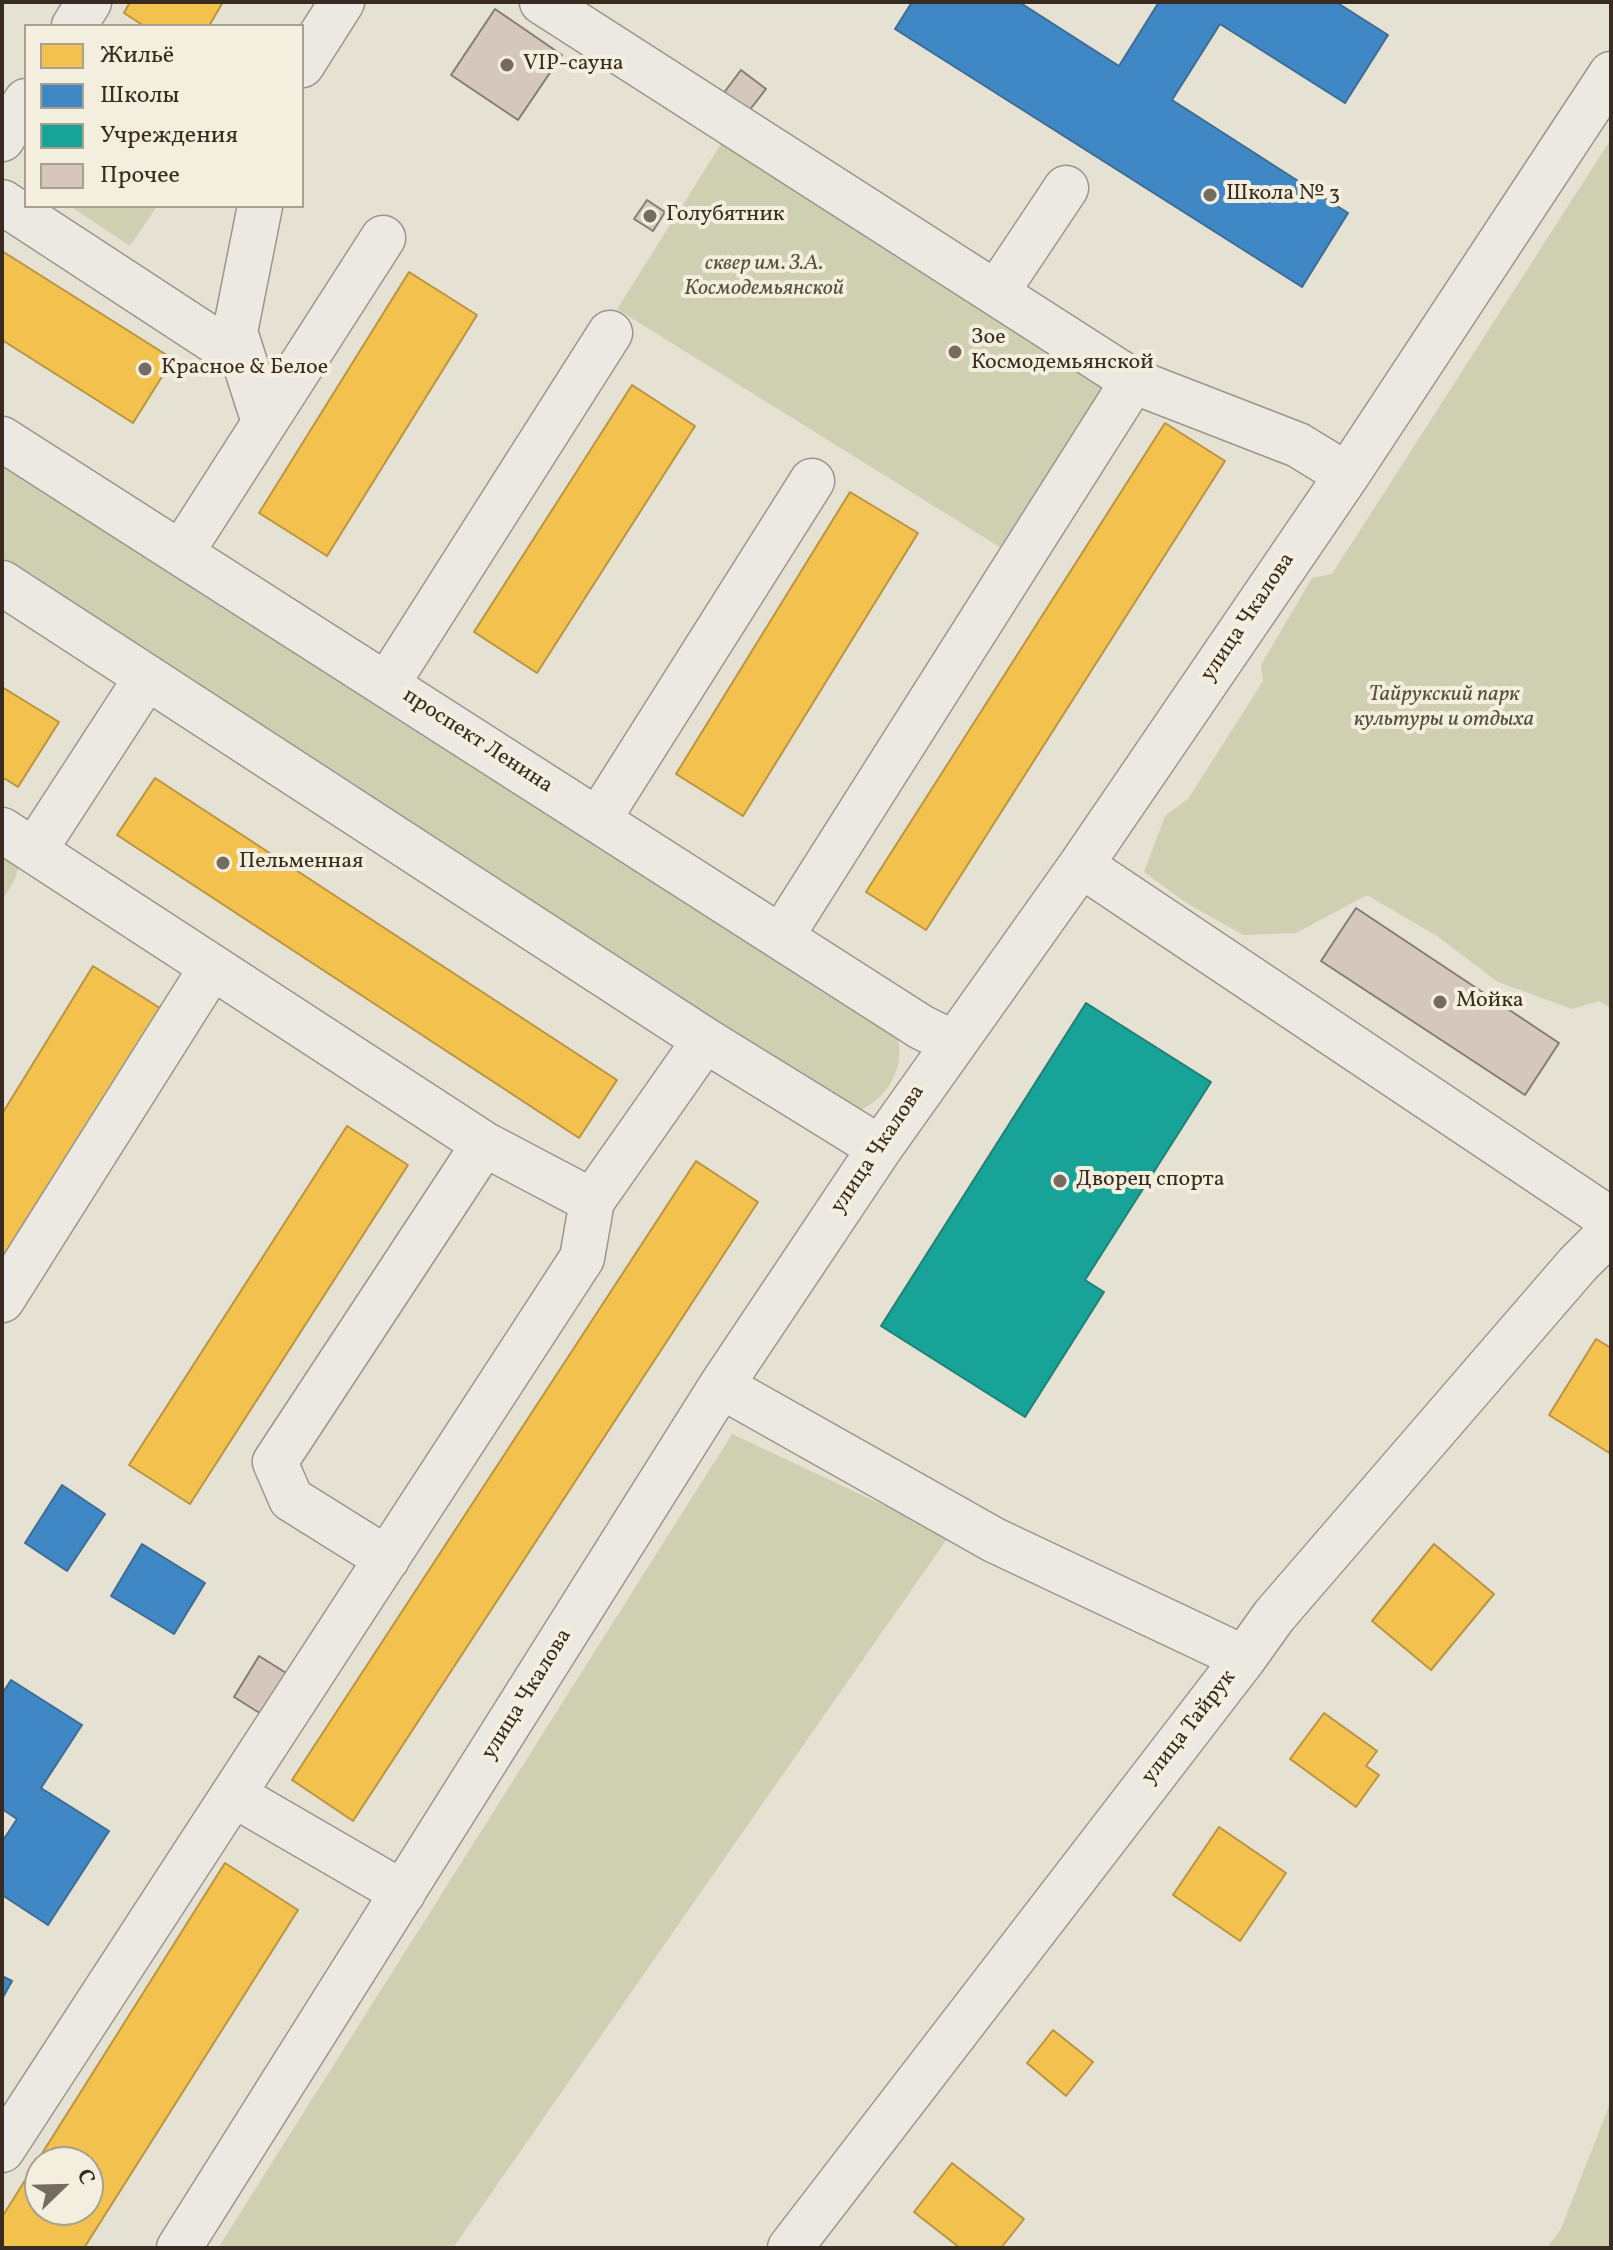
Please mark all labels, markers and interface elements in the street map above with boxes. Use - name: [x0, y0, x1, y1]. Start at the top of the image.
- legend: [24, 24, 304, 208]
- text: Жильё: [100, 39, 174, 73]
- place label: VIP-сауна: [523, 52, 624, 78]
- marker: VIP-сауна: [498, 56, 516, 74]
- text: Школы: [100, 79, 180, 113]
- text: Учреждения: [100, 119, 238, 153]
- text: Прочее: [100, 159, 180, 193]
- place label: Школа № 3: [1226, 182, 1340, 208]
- marker: Школа № 3: [1201, 186, 1219, 204]
- place label: Голубятник: [666, 203, 785, 229]
- marker: Голубятник: [641, 207, 659, 225]
- park label: сквер им. З.А. Космодемьянской: [684, 252, 844, 304]
- place label: Зое Космодемьянской: [971, 326, 1154, 378]
- marker: Зое Космодемьянской: [946, 343, 964, 361]
- place label: Красное & Белое: [161, 356, 328, 382]
- marker: Красное & Белое: [136, 360, 154, 378]
- street label: улица Чкалова: [1196, 549, 1302, 687]
- park label: Тайрукский парк культуры и отдыха: [1354, 683, 1534, 734]
- street label: проспект Ленина: [397, 684, 557, 800]
- place label: Пельменная: [239, 850, 364, 876]
- marker: Пельменная: [214, 854, 232, 872]
- place label: Мойка: [1456, 989, 1524, 1015]
- marker: Мойка: [1431, 993, 1449, 1011]
- street label: улица Чкалова: [826, 1081, 932, 1219]
- place label: Дворец спорта: [1076, 1168, 1225, 1194]
- marker: Дворец спорта: [1051, 1172, 1069, 1190]
- street label: улица Чкалова: [477, 1625, 579, 1765]
- street label: улица Тайрук: [1137, 1666, 1243, 1790]
- north arrow: [24, 2146, 104, 2226]
- text: С: [68, 2165, 102, 2190]

